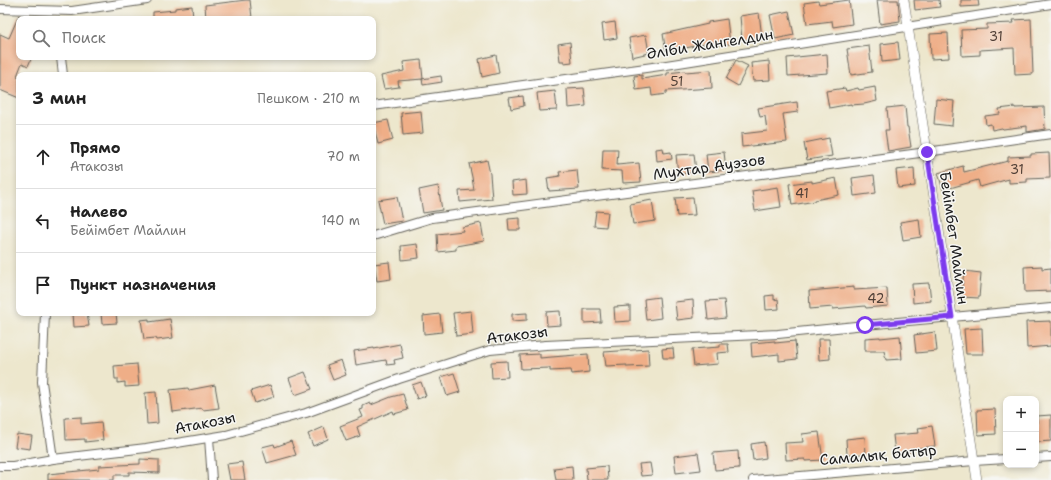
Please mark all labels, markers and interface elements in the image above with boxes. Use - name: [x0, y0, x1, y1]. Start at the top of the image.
- search box: [16, 16, 376, 60]
- street label: Әліби Жангелдин: [645, 24, 775, 64]
- icon: search: [30, 27, 52, 49]
- text: Поиск: [62, 28, 106, 48]
- house number: 31: [989, 28, 1003, 45]
- house number: 51: [671, 73, 683, 90]
- text: 3 мин: [32, 87, 87, 109]
- text: Пешком · 210 m: [257, 90, 360, 107]
- text: Прямо: [70, 138, 120, 158]
- route end: [918, 143, 936, 161]
- icon: ahead: [32, 146, 54, 168]
- text: 70 m: [326, 148, 360, 165]
- street label: Мухтар Ауэзов: [652, 149, 766, 185]
- text: Атакозы: [70, 158, 123, 175]
- house number: 31: [1010, 161, 1024, 178]
- street label: Бейімбет Майлин: [935, 170, 973, 306]
- house number: 41: [795, 185, 809, 202]
- text: Налево: [70, 202, 128, 222]
- icon: left: [32, 210, 54, 232]
- text: 140 m: [321, 212, 360, 229]
- text: Бейімбет Майлин: [70, 222, 186, 239]
- icon: arrive: [32, 274, 54, 296]
- text: Пункт назначения: [70, 275, 216, 295]
- house number: 42: [867, 290, 885, 307]
- route start: [856, 316, 874, 334]
- street label: Атакозы: [485, 321, 549, 349]
- map controls: [1003, 396, 1039, 468]
- button: +: [1003, 396, 1039, 432]
- street label: Атакозы: [173, 407, 237, 439]
- button: −: [1003, 432, 1039, 468]
- street label: Самалық батыр: [819, 440, 937, 470]

